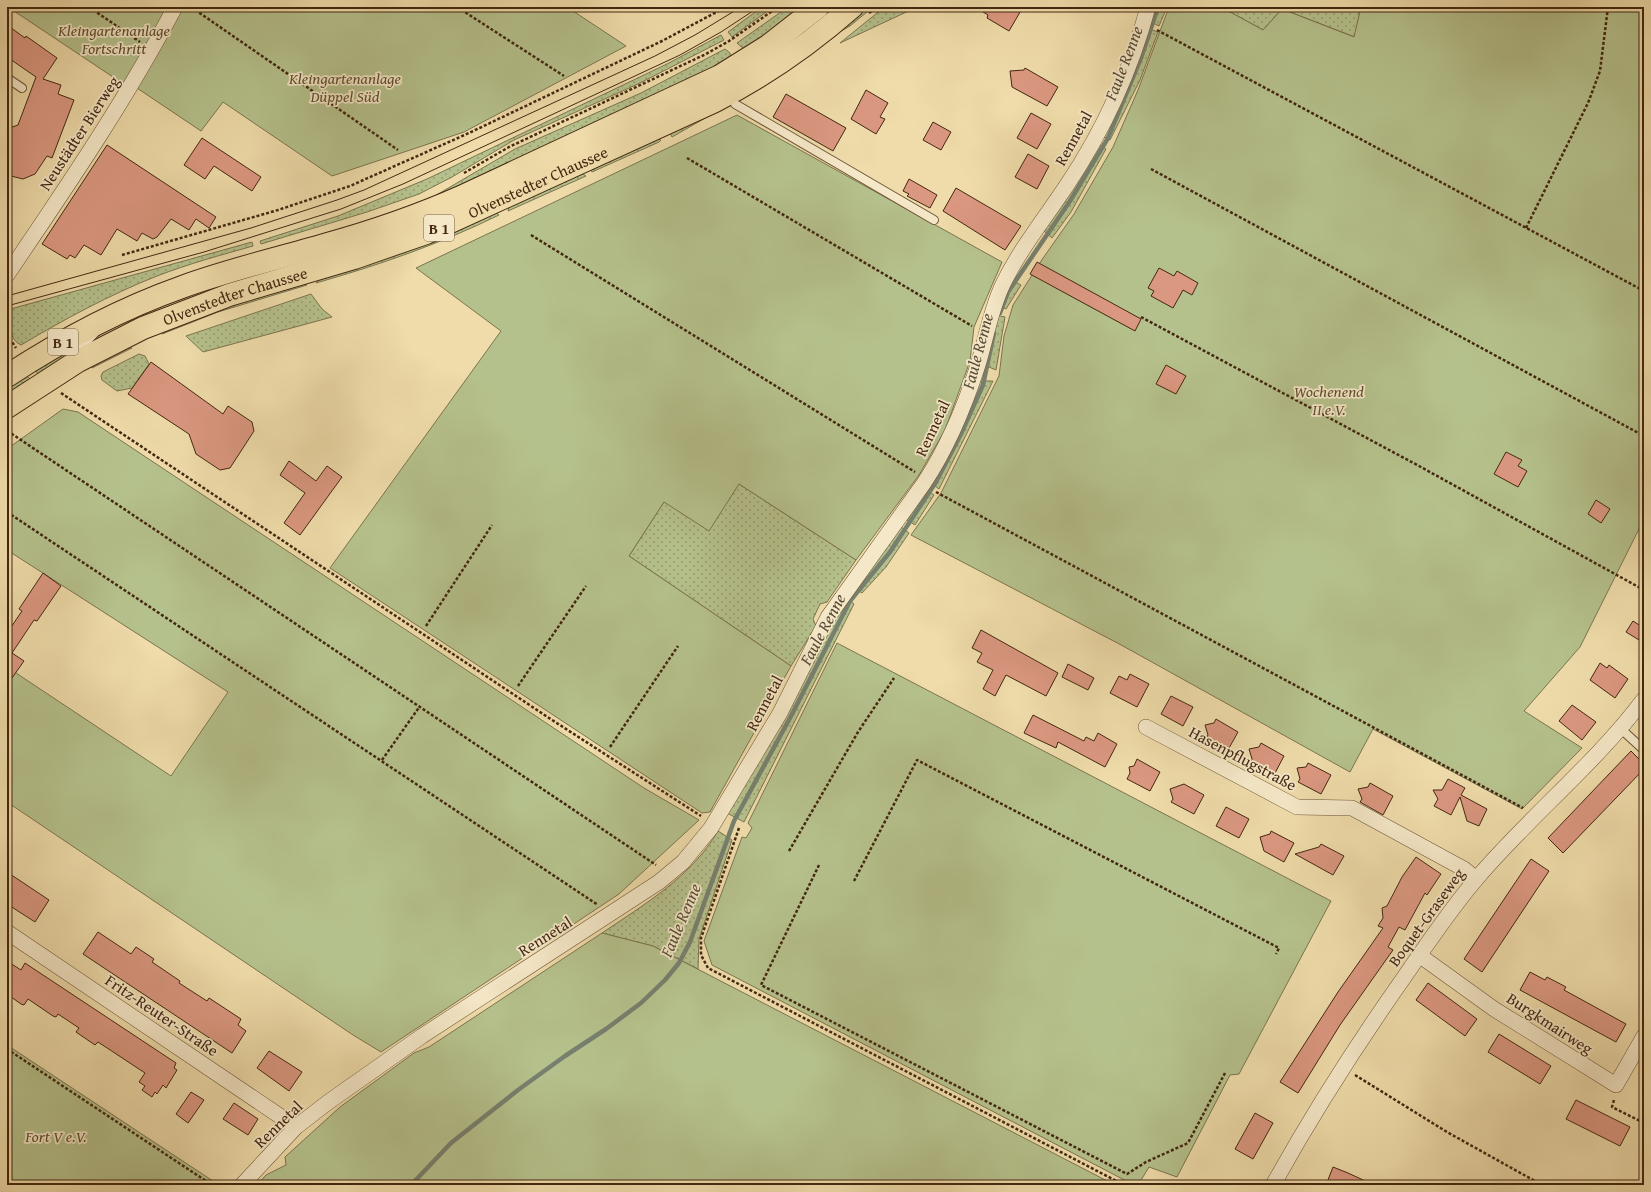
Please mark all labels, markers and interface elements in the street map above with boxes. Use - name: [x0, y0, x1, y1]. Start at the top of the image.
- park label: Kleingartenanlage Fortschritt: [57, 18, 171, 60]
- water label: Faule Renne: [1097, 22, 1149, 105]
- park label: Kleingartenanlage Düppel Süd: [288, 66, 402, 108]
- street label: Neustädter Bierweg: [33, 71, 125, 195]
- street label: Rennetal: [1048, 106, 1098, 170]
- street label: Olvenstedter Chaussee: [464, 140, 612, 224]
- road number: B 1: [424, 215, 454, 241]
- street label: Olvenstedter Chaussee: [159, 260, 310, 331]
- water label: Faule Renne: [955, 310, 999, 393]
- road number: B 1: [48, 329, 78, 355]
- park label: Wochenend II e.V.: [1294, 379, 1364, 421]
- street label: Rennetal: [908, 395, 956, 460]
- water label: Faule Renne: [792, 589, 851, 670]
- street label: Rennetal: [739, 670, 789, 735]
- street label: Hasenpflugstraße: [1185, 720, 1301, 796]
- street label: Boquet-Graseweg: [1382, 863, 1470, 971]
- water label: Faule Renne: [653, 879, 707, 962]
- street label: Rennetal: [513, 910, 577, 962]
- street label: Fritz-Reuter-Straße: [101, 968, 223, 1062]
- street label: Burgkmairweg: [1502, 986, 1598, 1060]
- street label: Rennetal: [248, 1094, 308, 1153]
- park label: Fort V e.V.: [24, 1124, 87, 1148]

